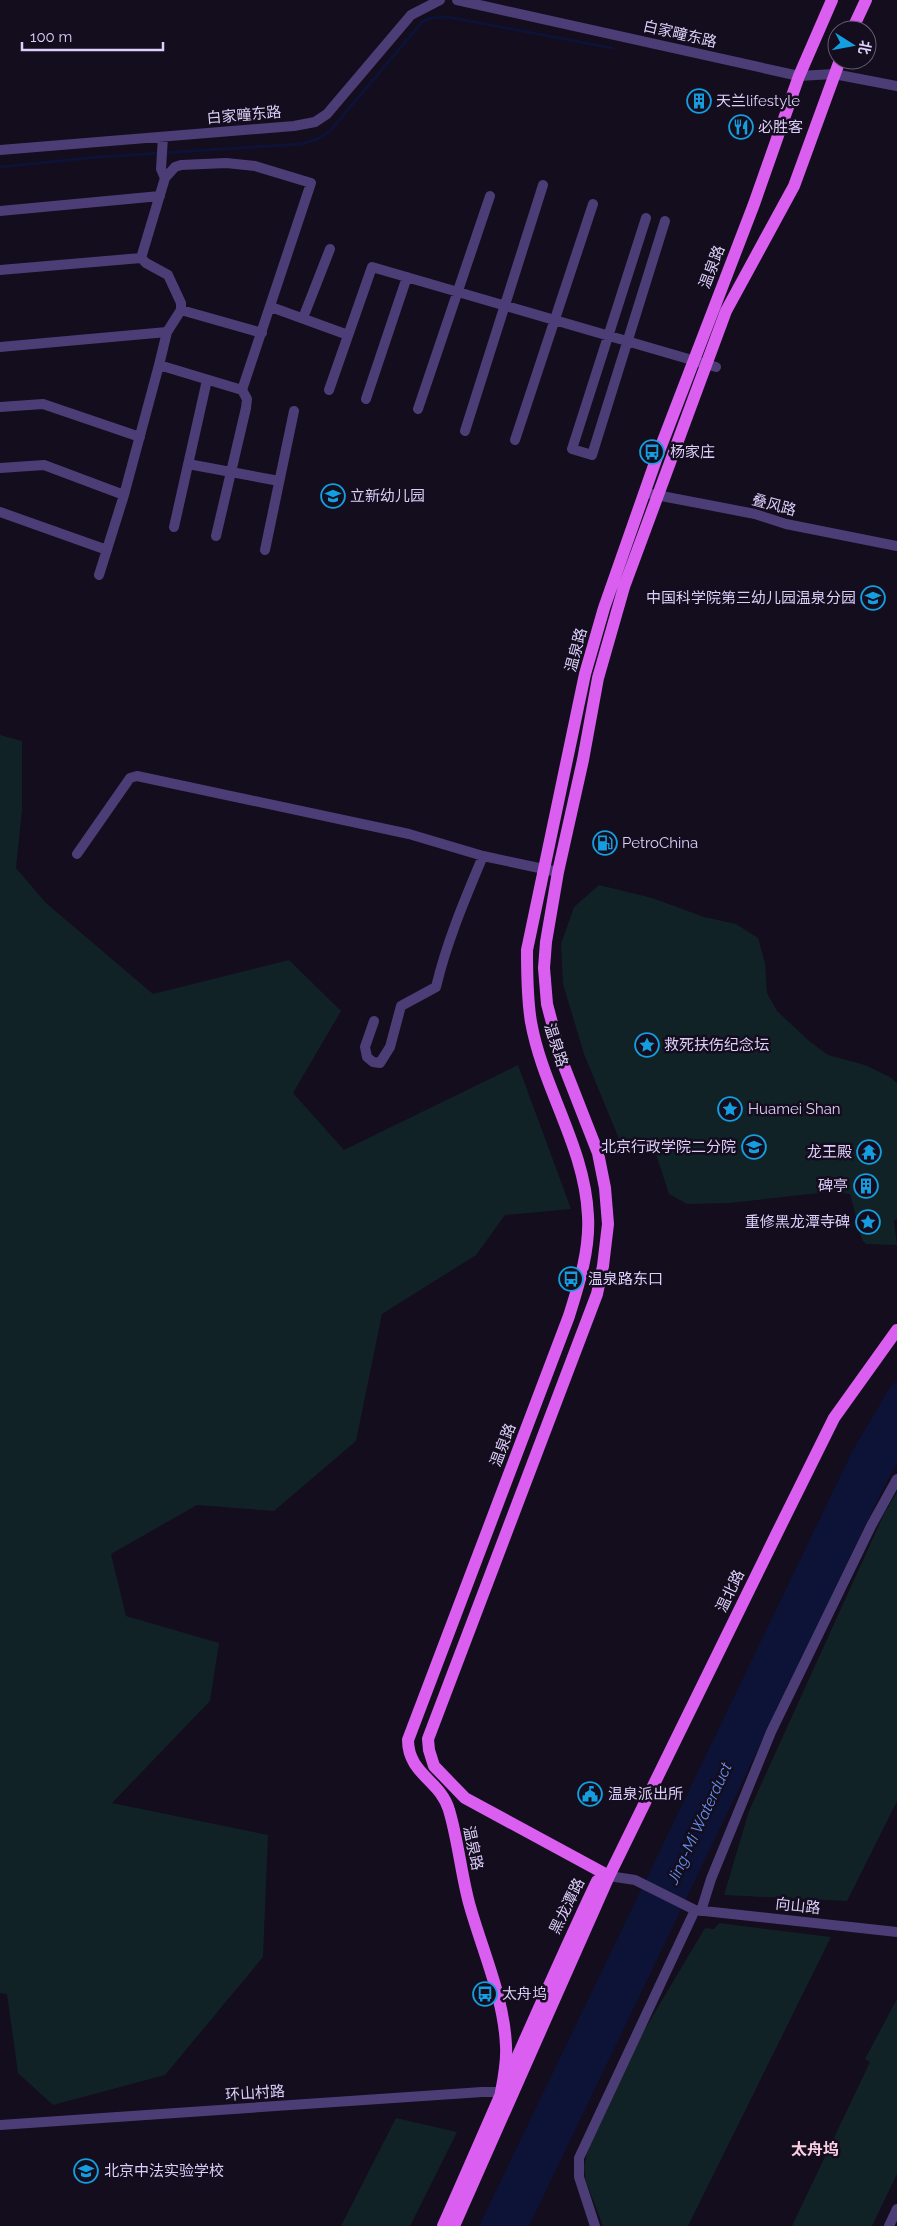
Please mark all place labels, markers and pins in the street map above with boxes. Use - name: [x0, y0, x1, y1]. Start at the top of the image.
- building icon: 天兰lifestyle: [686, 88, 712, 114]
- place label: 天兰lifestyle: [716, 92, 800, 110]
- restaurant icon: 必胜客: [728, 114, 754, 140]
- place label: 必胜客: [758, 118, 803, 136]
- bus stop icon: 杨家庄: [639, 439, 665, 465]
- place label: 杨家庄: [670, 443, 715, 461]
- school or university icon: 立新幼儿园: [320, 483, 346, 509]
- place label: 立新幼儿园: [350, 487, 425, 505]
- school or university icon: 中国科学院第三幼儿园温泉分园: [860, 585, 886, 611]
- place label: 中国科学院第三幼儿园温泉分园: [646, 589, 856, 607]
- fuel station icon: PetroChina: [592, 830, 618, 856]
- place label: PetroChina: [622, 834, 698, 852]
- place icon: 救死扶伤纪念坛: [634, 1032, 660, 1058]
- place label: 救死扶伤纪念坛: [664, 1036, 769, 1054]
- place icon: Huamei Shan: [717, 1096, 743, 1122]
- place label: Huamei Shan: [748, 1100, 841, 1118]
- school or university icon: 北京行政学院二分院: [741, 1134, 767, 1160]
- place label: 北京行政学院二分院: [601, 1138, 736, 1156]
- temple icon: 龙王殿: [856, 1139, 882, 1165]
- place label: 龙王殿: [807, 1143, 852, 1161]
- building icon: 碑亭: [853, 1173, 879, 1199]
- place label: 碑亭: [818, 1177, 848, 1195]
- place icon: 重修黑龙潭寺碑: [855, 1209, 881, 1235]
- place label: 重修黑龙潭寺碑: [745, 1213, 850, 1231]
- bus stop icon: 温泉路东口: [558, 1266, 584, 1292]
- place label: 温泉路东口: [588, 1270, 663, 1288]
- public building icon: 温泉派出所: [577, 1781, 603, 1807]
- place label: 温泉派出所: [608, 1785, 683, 1803]
- bus stop icon: 太舟坞: [472, 1981, 498, 2007]
- place label: 太舟坞: [502, 1985, 547, 2003]
- school or university icon: 北京中法实验学校: [73, 2158, 99, 2184]
- place label: 北京中法实验学校: [104, 2162, 224, 2180]

